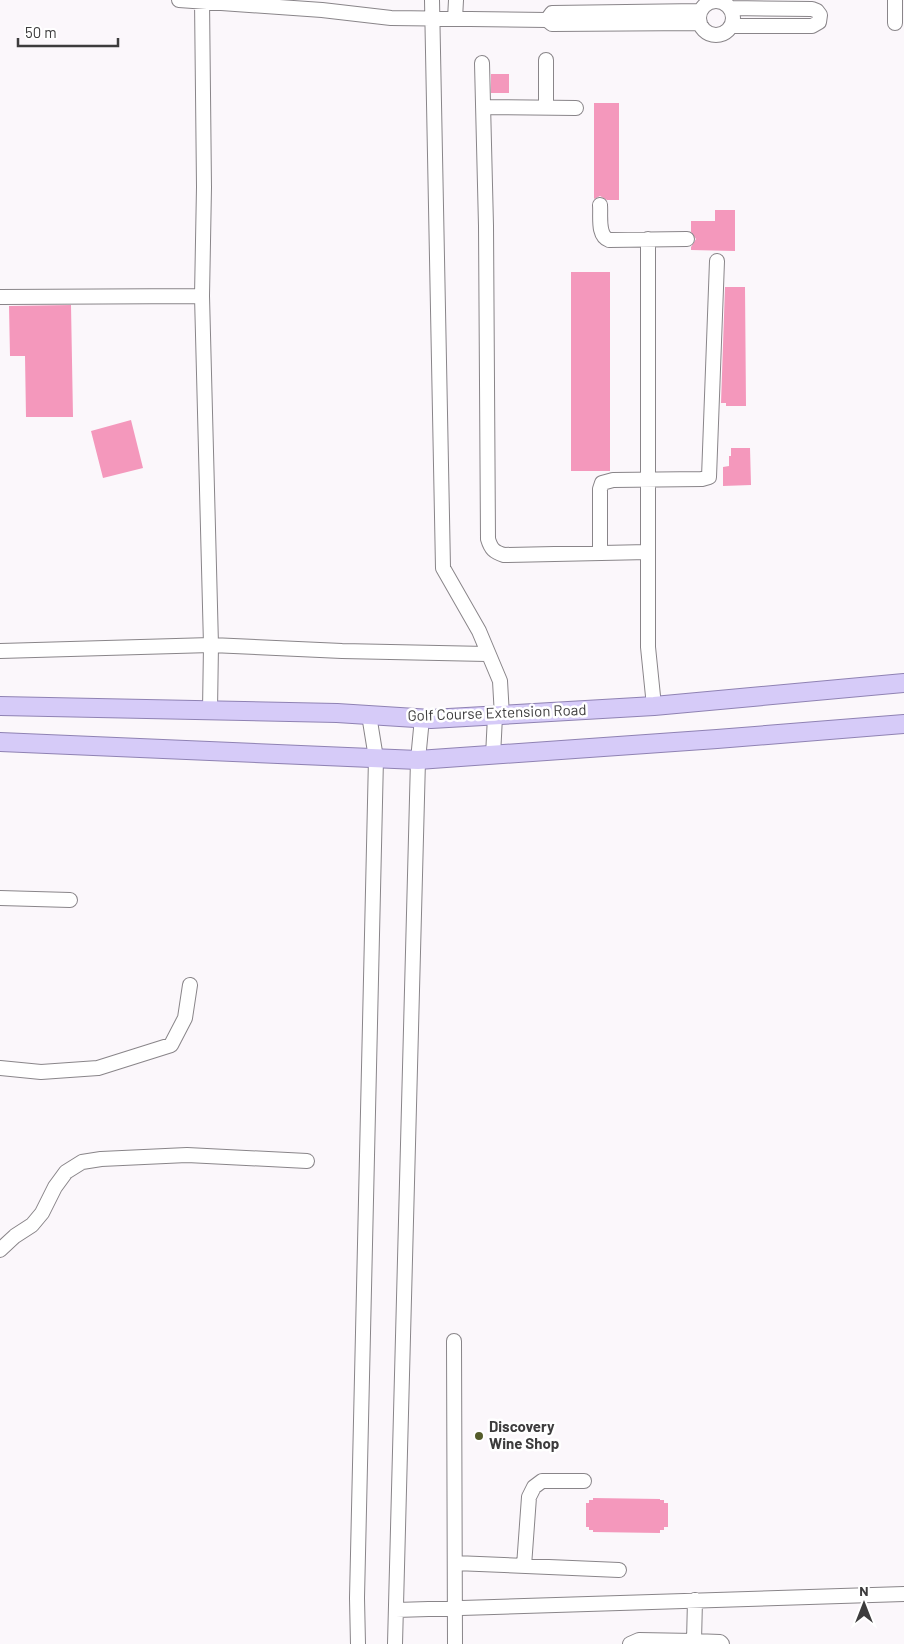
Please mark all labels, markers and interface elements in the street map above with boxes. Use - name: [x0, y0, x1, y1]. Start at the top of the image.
- scale bar: [18, 15, 118, 47]
- text: 50 m: [25, 23, 57, 41]
- street label: Golf Course Extension Road: [407, 700, 587, 724]
- place label: Discovery Wine Shop: [489, 1417, 559, 1452]
- marker: Discovery Wine Shop: [473, 1430, 485, 1442]
- north arrow: [839, 1579, 889, 1629]
- text: N: [859, 1582, 869, 1599]

